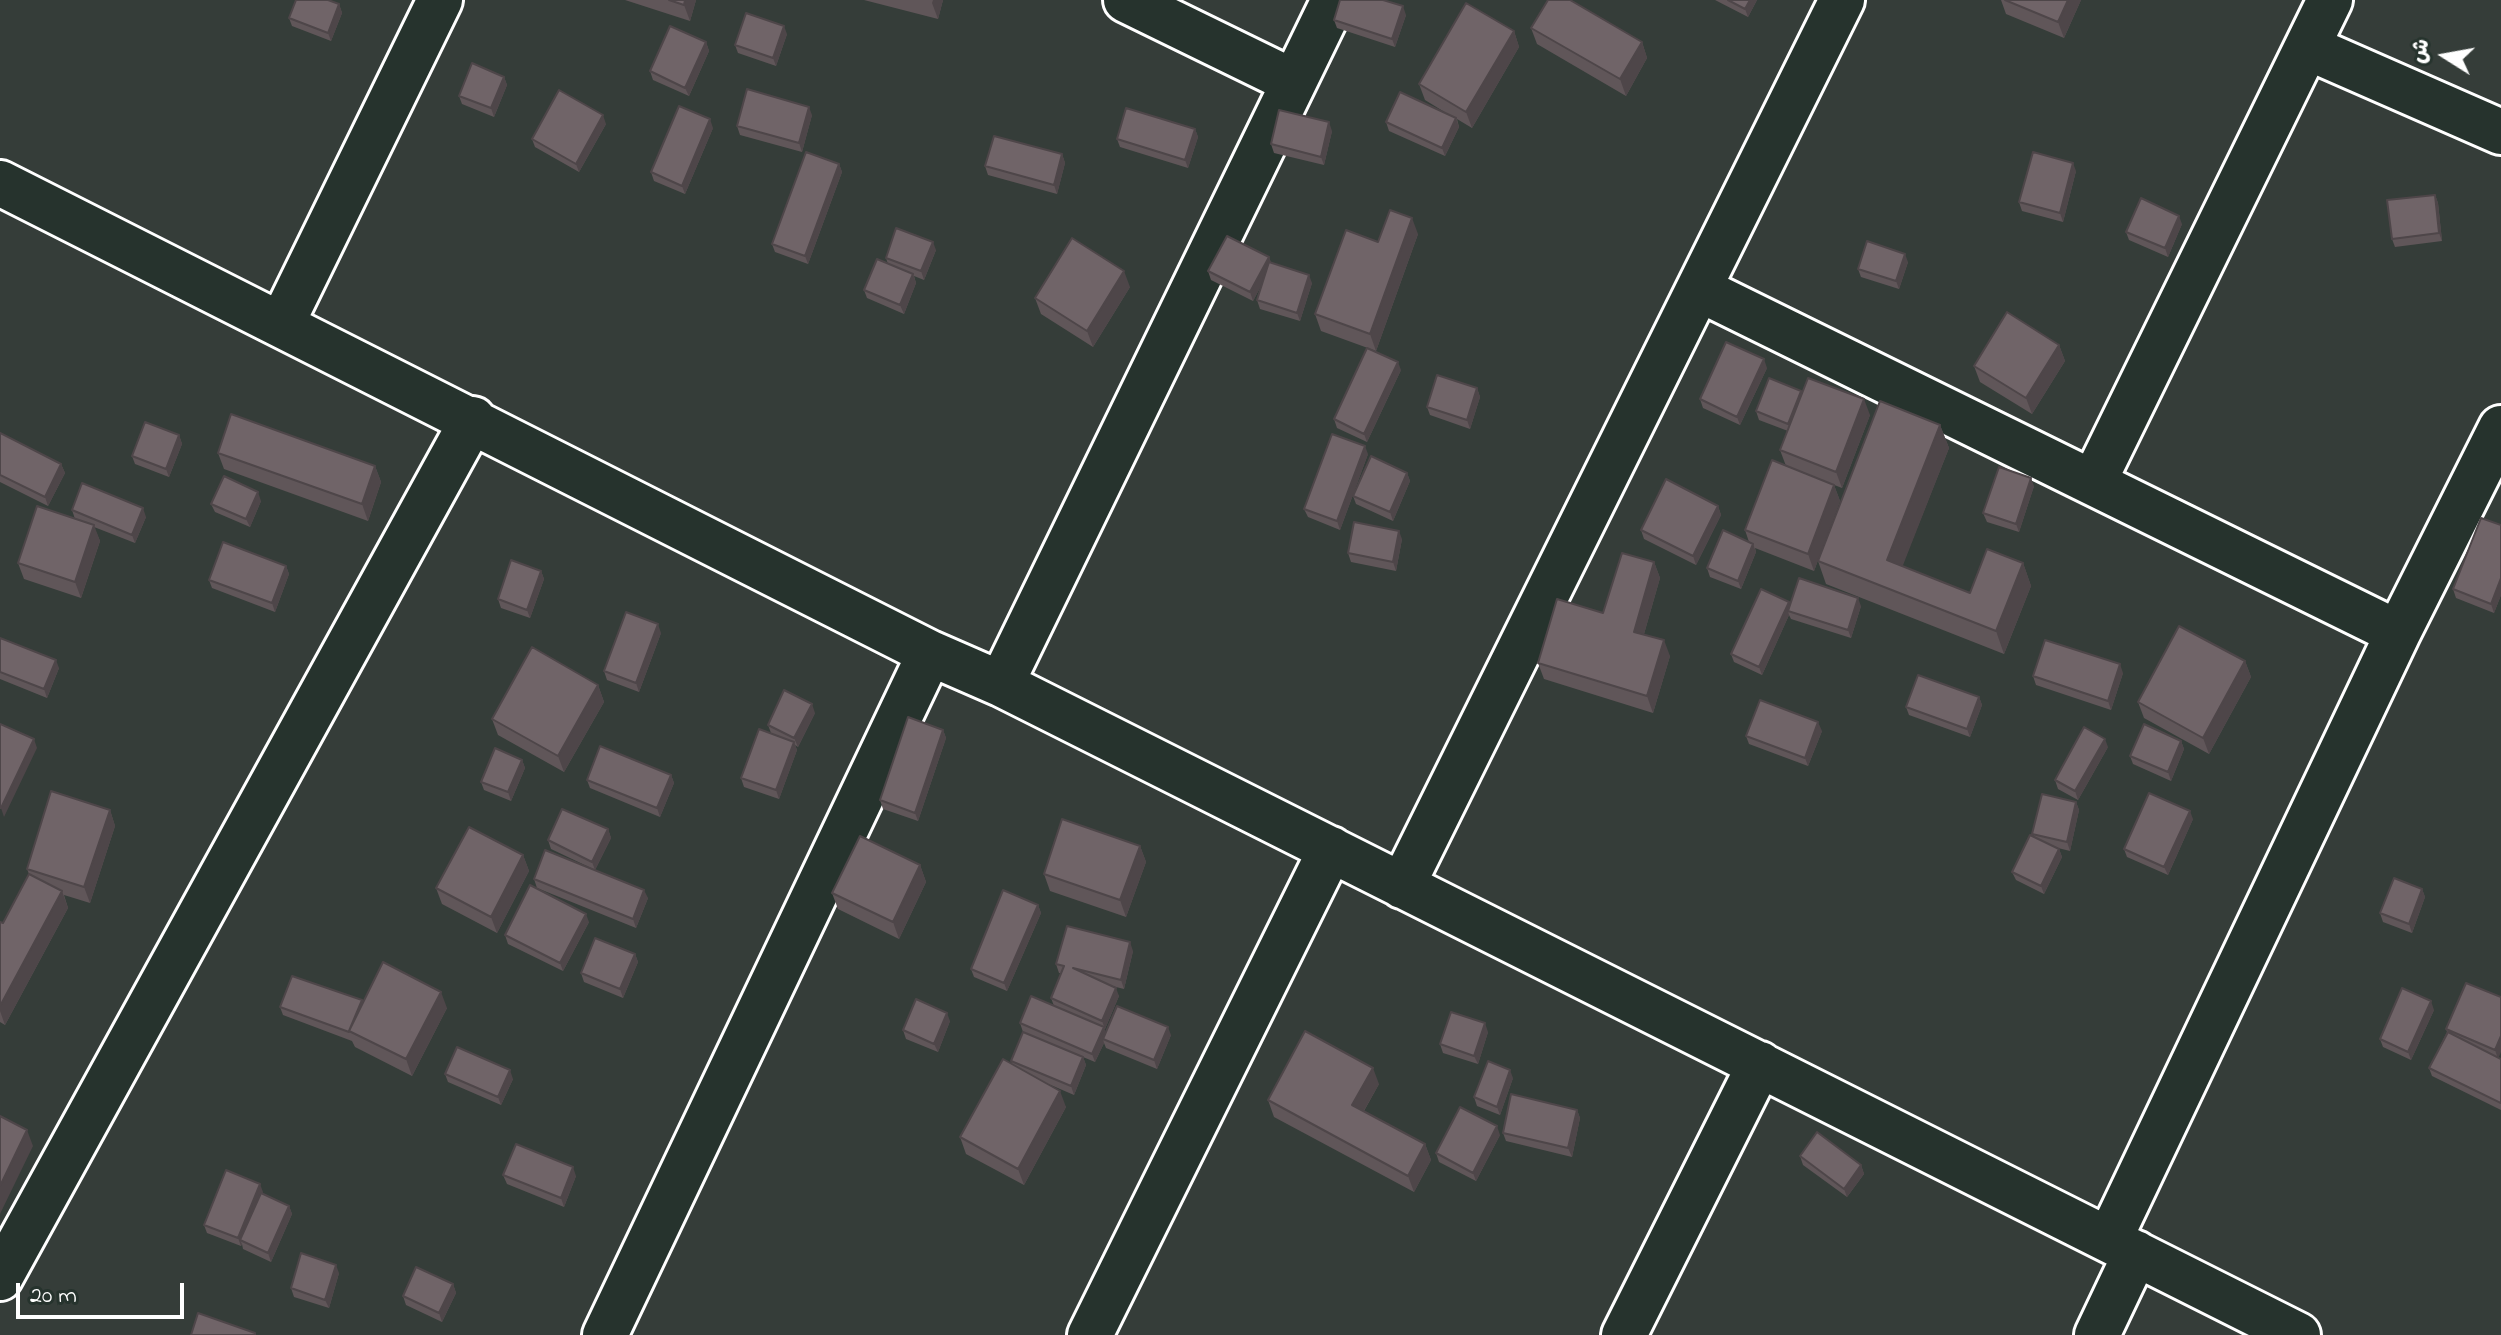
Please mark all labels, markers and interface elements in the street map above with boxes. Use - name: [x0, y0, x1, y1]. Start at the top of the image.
- north arrow: [2405, 16, 2485, 96]
- text: ش: [2403, 36, 2439, 66]
- scale bar: [20, 1267, 188, 1317]
- text: 20 m: [30, 1279, 77, 1314]

